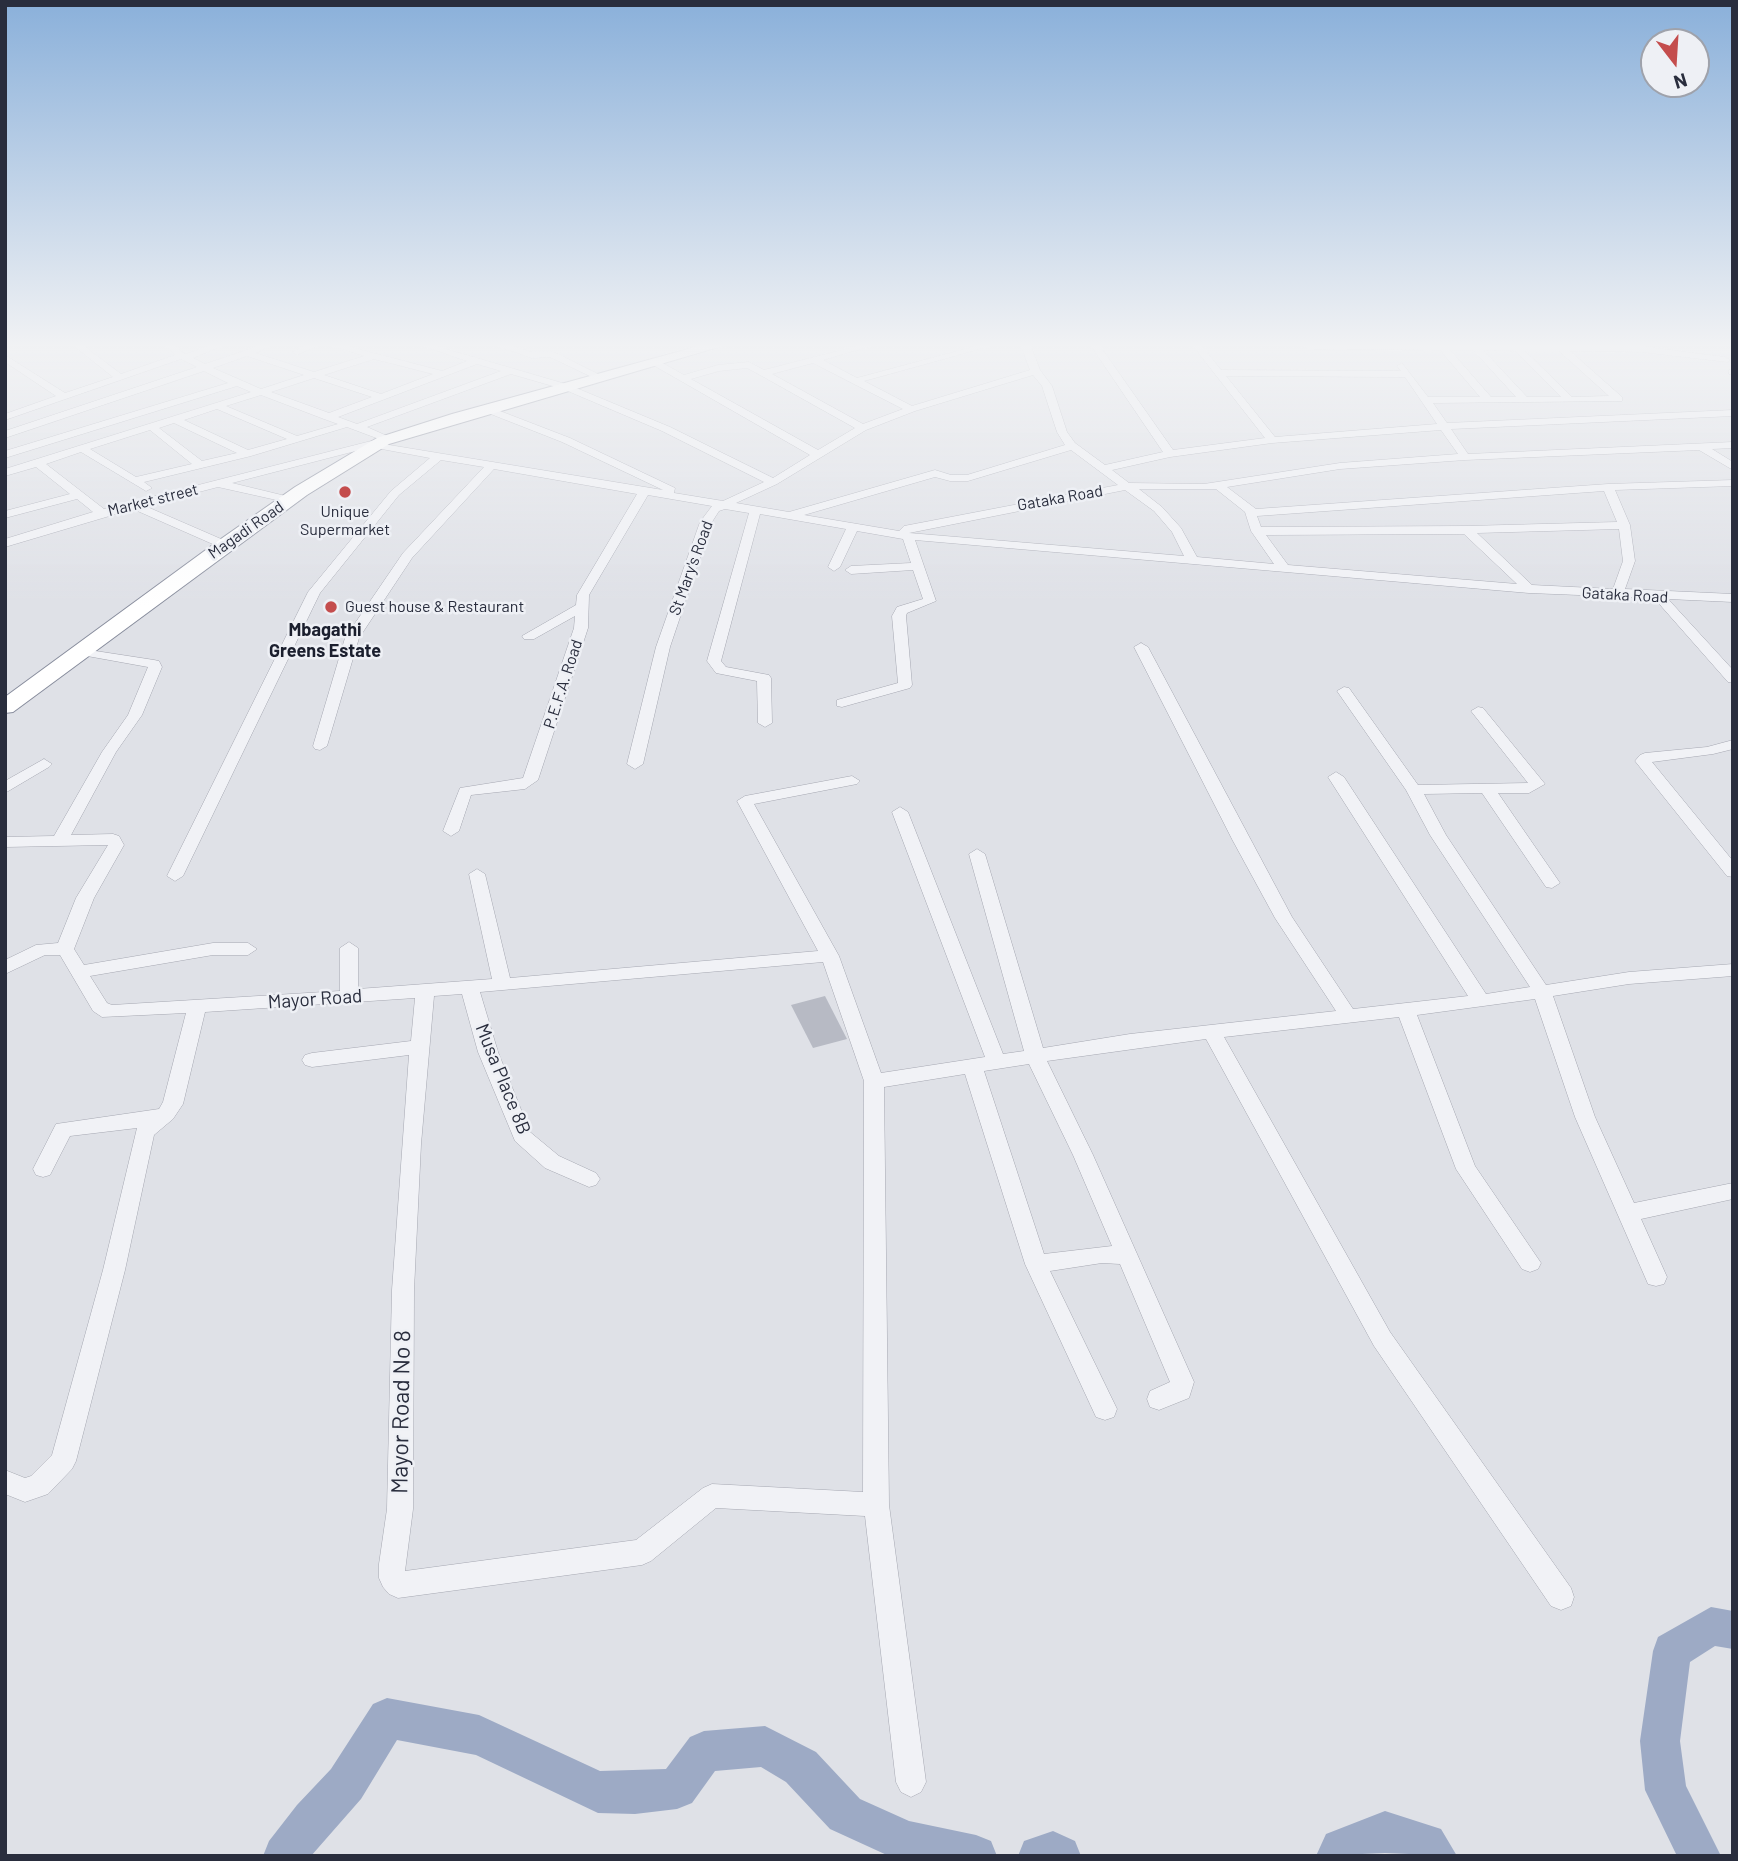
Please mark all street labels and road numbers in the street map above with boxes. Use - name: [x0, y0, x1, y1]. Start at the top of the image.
- street label: Market street: [106, 479, 200, 521]
- street label: Gataka Road: [1016, 481, 1104, 515]
- street label: Magadi Road: [205, 497, 287, 563]
- street label: St Mary's Road: [665, 518, 717, 618]
- street label: Gataka Road: [1581, 583, 1669, 607]
- street label: P.E.F.A. Road: [540, 637, 586, 731]
- street label: Mayor Road: [267, 984, 363, 1014]
- street label: Musa Place 8B: [470, 1020, 536, 1138]
- street label: Mayor Road No 8: [386, 1330, 416, 1494]

